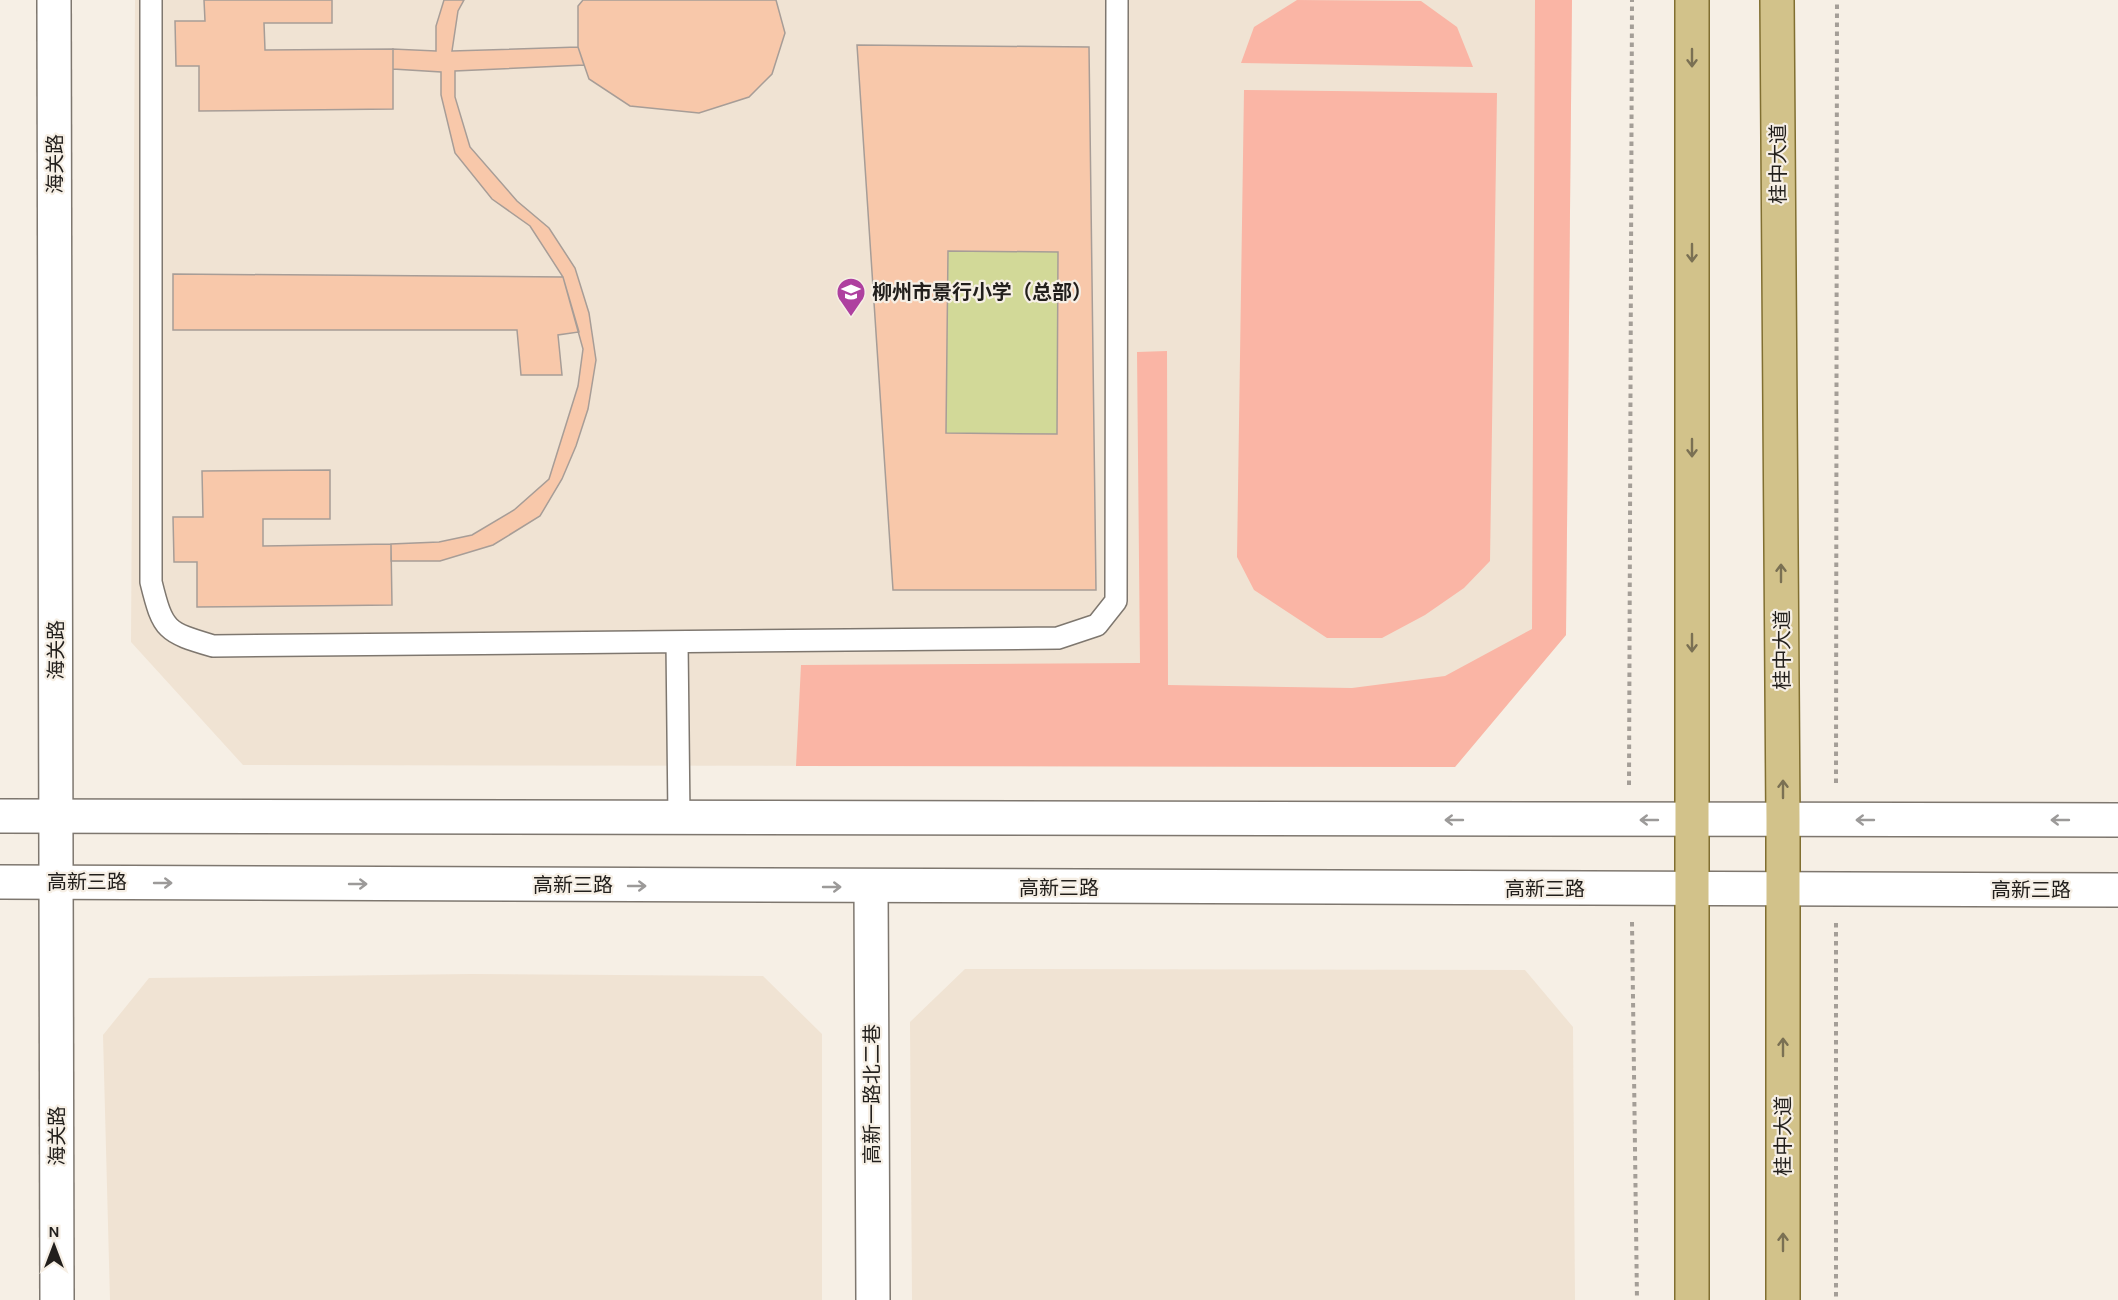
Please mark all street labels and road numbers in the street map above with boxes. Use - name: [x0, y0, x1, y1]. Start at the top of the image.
- street label: 桂中大道: [1767, 124, 1790, 204]
- street label: 海关路: [44, 134, 67, 194]
- street label: 桂中大道: [1771, 610, 1794, 690]
- street label: 海关路: [45, 620, 68, 680]
- street label: 高新三路: [47, 871, 127, 894]
- street label: 高新三路: [533, 874, 613, 897]
- street label: 高新三路: [1019, 877, 1099, 900]
- street label: 高新三路: [1505, 878, 1585, 901]
- street label: 高新三路: [1991, 879, 2071, 902]
- street label: 高新一路北二巷: [861, 1024, 884, 1164]
- street label: 桂中大道: [1772, 1096, 1795, 1176]
- street label: 海关路: [46, 1106, 69, 1166]

